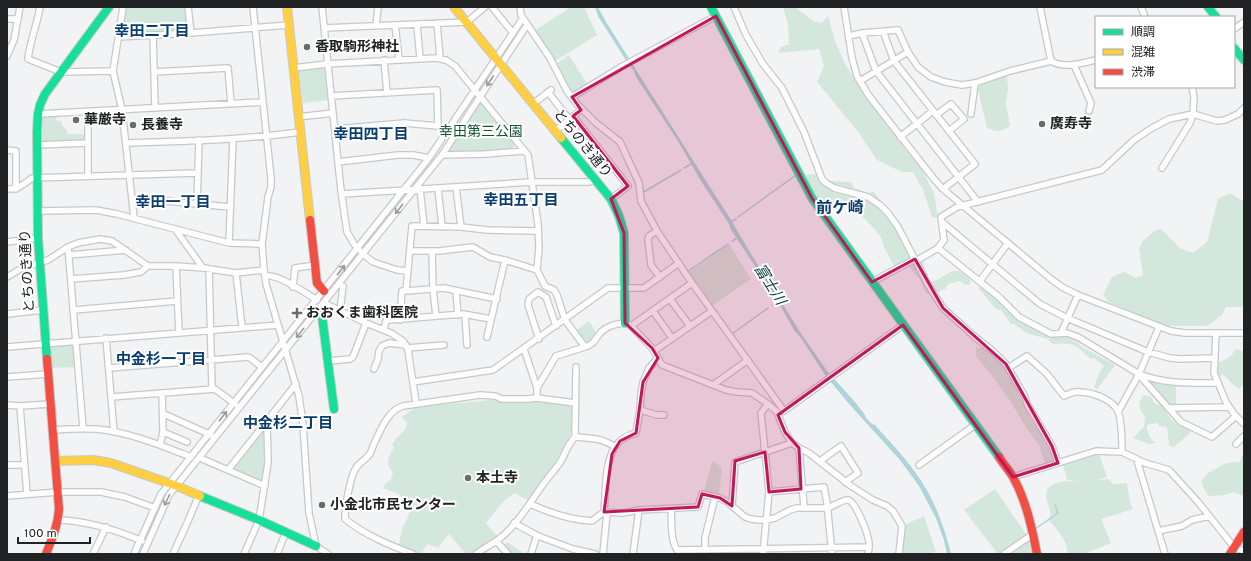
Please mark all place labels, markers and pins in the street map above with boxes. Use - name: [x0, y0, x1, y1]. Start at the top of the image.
- place label: 香取駒形神社: [315, 38, 399, 56]
- marker: 香取駒形神社: [302, 42, 312, 52]
- place label: 華厳寺: [84, 112, 126, 129]
- marker: 華厳寺: [71, 115, 81, 125]
- place label: 廣寿寺: [1050, 115, 1092, 133]
- place label: 長養寺: [141, 117, 183, 134]
- marker: 廣寿寺: [1037, 119, 1047, 129]
- marker: 長養寺: [128, 120, 138, 130]
- place label: おおくま歯科医院: [306, 305, 418, 322]
- marker: おおくま歯科医院: [291, 307, 303, 319]
- place label: 本土寺: [476, 470, 518, 487]
- marker: 本土寺: [463, 473, 473, 483]
- place label: 小金北市民センター: [330, 497, 456, 514]
- marker: 小金北市民センター: [317, 500, 327, 510]

